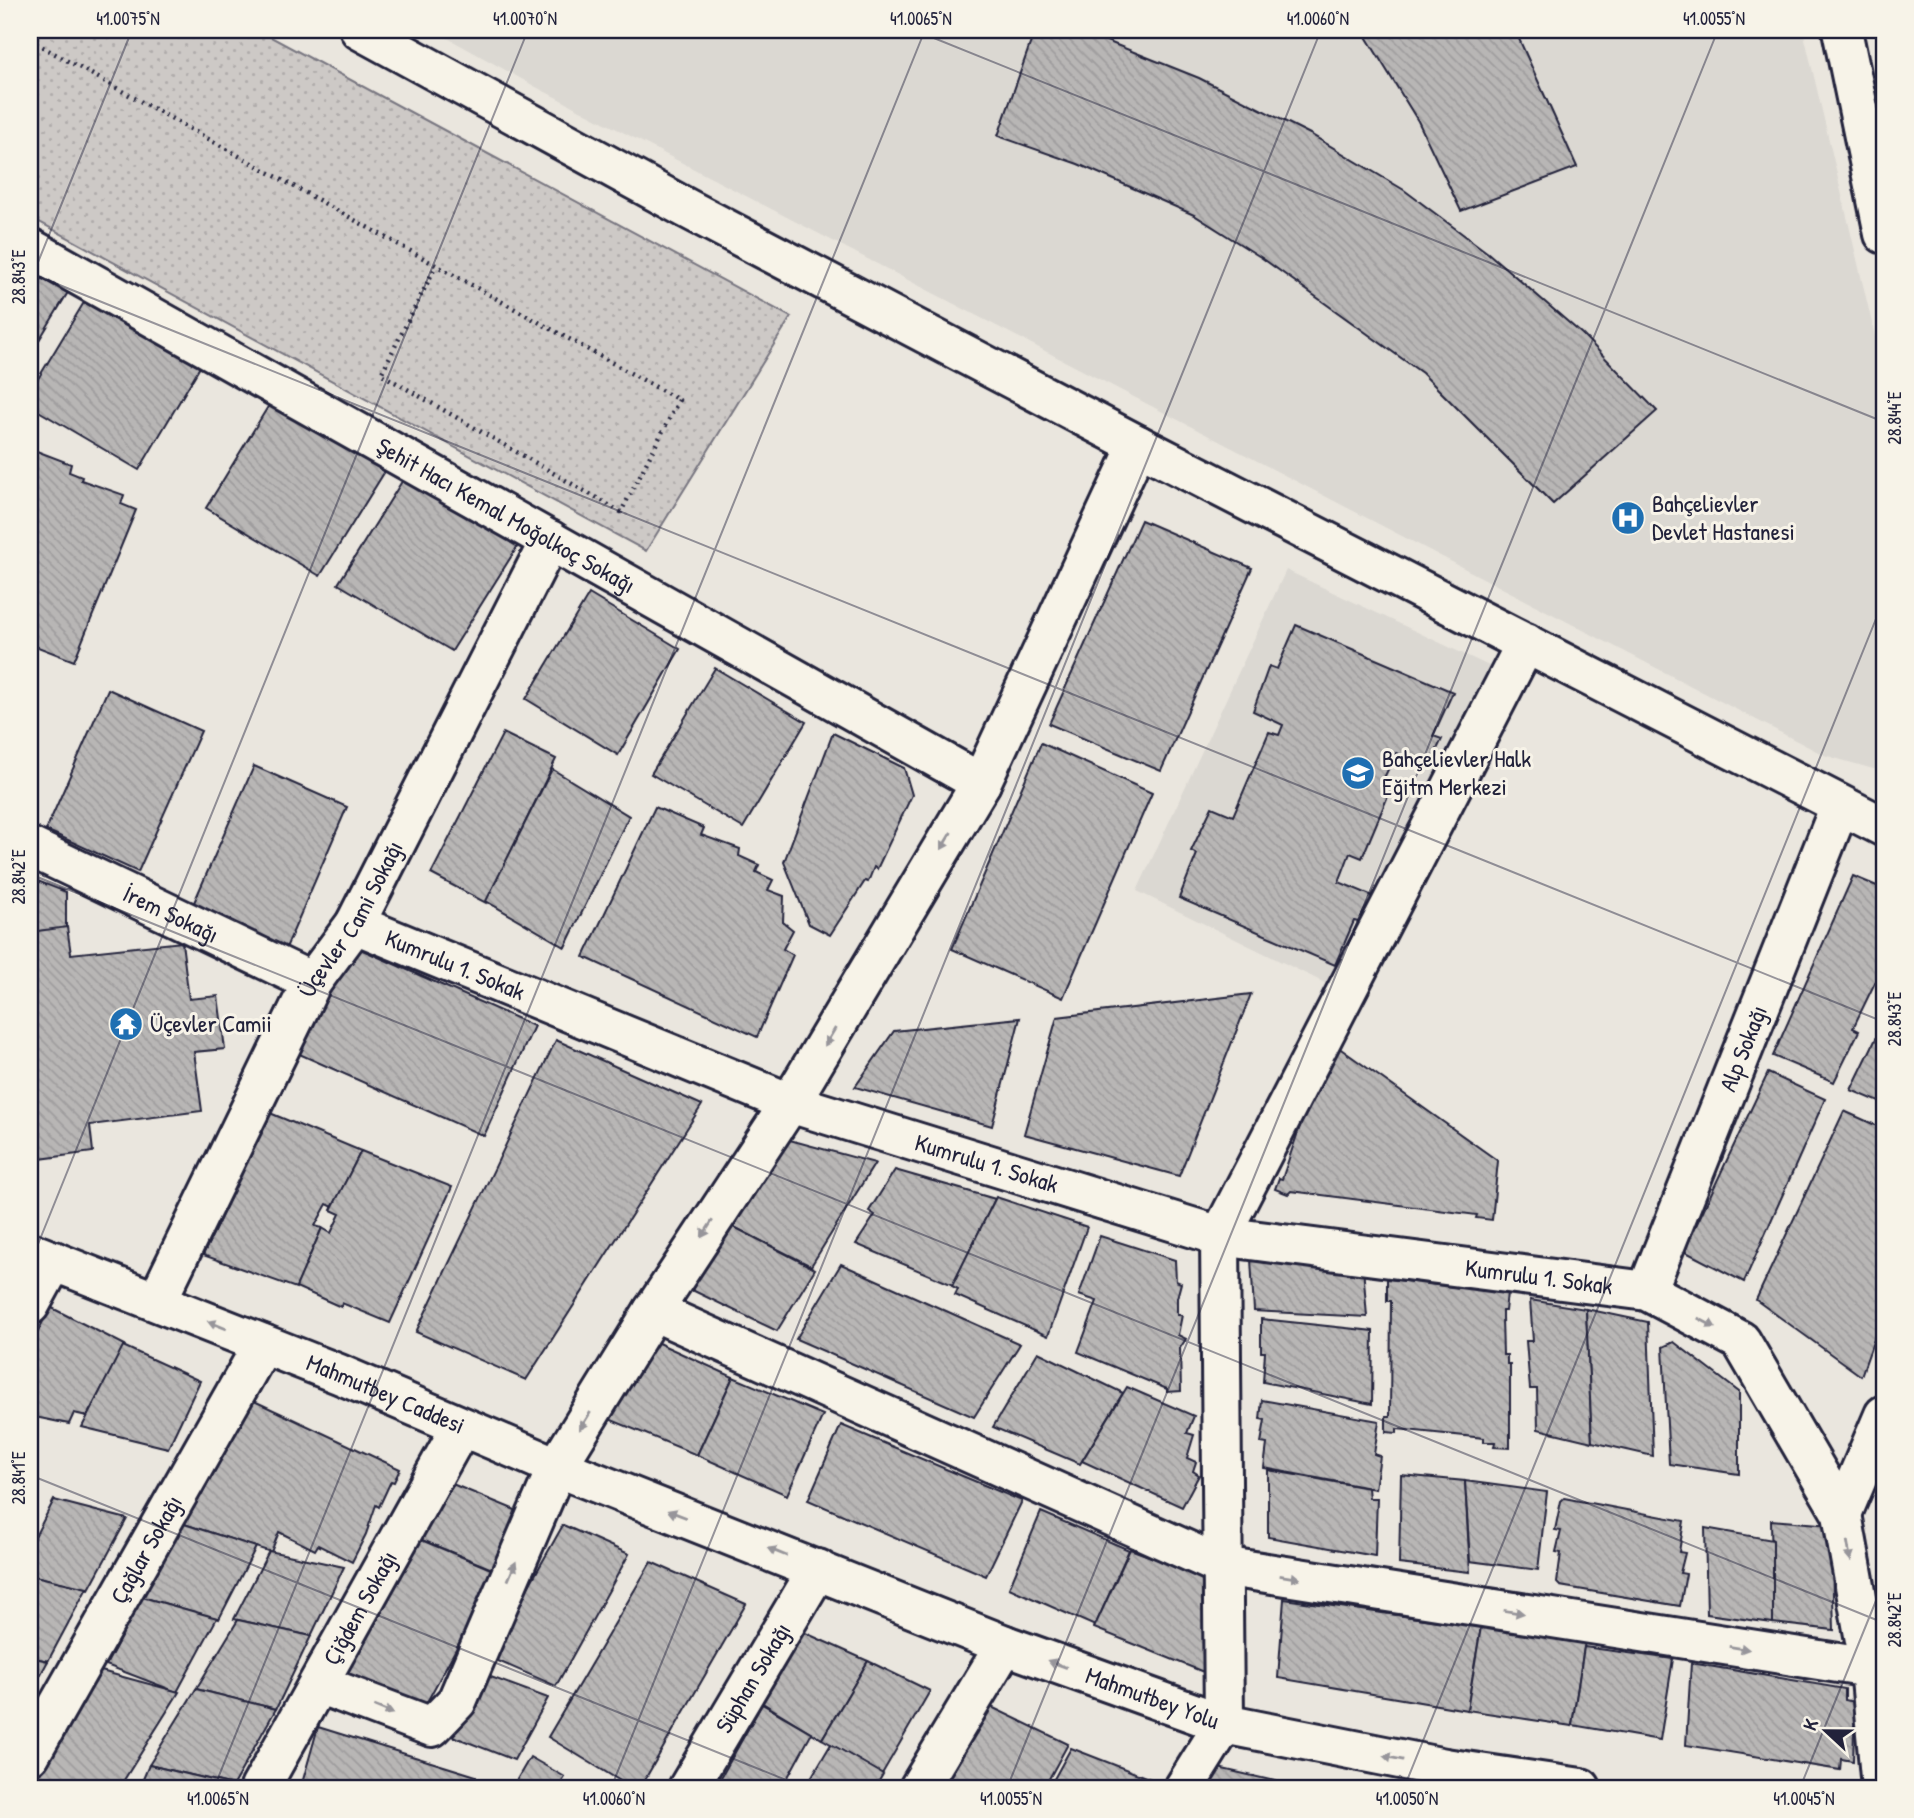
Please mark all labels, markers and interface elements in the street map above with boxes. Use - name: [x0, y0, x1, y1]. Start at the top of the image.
- text: 41.0075°N: [96, 6, 160, 31]
- text: 41.0070°N: [493, 6, 557, 31]
- text: 41.0065°N: [890, 6, 952, 31]
- text: 41.0060°N: [1287, 6, 1349, 31]
- text: 41.0055°N: [1683, 6, 1745, 31]
- text: 28.843°E: [6, 250, 31, 304]
- text: 28.844°E: [1882, 391, 1907, 445]
- street label: Şehit Hacı Kemal Moğolkoç Sokağı: [371, 429, 641, 600]
- place label: Bahçelievler Devlet Hastanesi: [1652, 487, 1795, 547]
- hospital icon: Bahçelievler Devlet Hastanesi: [1609, 499, 1647, 537]
- place label: Bahçelievler Halk Eğitm Merkezi: [1382, 742, 1531, 802]
- school or university icon: Bahçelievler Halk Eğitm Merkezi: [1339, 754, 1377, 792]
- one-way arrow: [940, 832, 952, 851]
- street label: Üçevler Cami Sokağı: [290, 835, 410, 1002]
- text: 28.842°E: [6, 849, 31, 905]
- street label: İrem Sokağı: [118, 877, 224, 950]
- street label: Kumrulu 1. Sokak: [381, 921, 530, 1007]
- text: 28.843°E: [1882, 992, 1907, 1046]
- street label: Alp Sokağı: [1711, 1000, 1774, 1096]
- temple icon: Üçevler Camii: [107, 1005, 145, 1043]
- place label: Üçevler Camii: [150, 1007, 272, 1039]
- one-way arrow: [824, 1027, 836, 1047]
- street label: Kumrulu 1. Sokak: [911, 1126, 1062, 1200]
- one-way arrow: [700, 1220, 714, 1238]
- street label: Kumrulu 1. Sokak: [1463, 1251, 1615, 1301]
- one-way arrow: [1697, 1317, 1717, 1329]
- one-way arrow: [207, 1319, 227, 1331]
- street label: Mahmutbey Caddesi: [302, 1346, 470, 1441]
- one-way arrow: [579, 1411, 592, 1430]
- text: 28.841°E: [6, 1451, 31, 1505]
- street label: Çağlar Sokağı: [102, 1489, 189, 1609]
- one-way arrow: [666, 1508, 687, 1519]
- one-way arrow: [1844, 1540, 1855, 1562]
- street label: Çiğdem Sokağı: [315, 1545, 404, 1670]
- one-way arrow: [767, 1547, 788, 1558]
- one-way arrow: [507, 1561, 518, 1582]
- one-way arrow: [1279, 1572, 1301, 1583]
- text: 28.842°E: [1882, 1592, 1907, 1648]
- one-way arrow: [1504, 1607, 1526, 1618]
- street label: Süphan Sokağı: [707, 1616, 798, 1738]
- one-way arrow: [1728, 1643, 1750, 1654]
- one-way arrow: [1047, 1658, 1068, 1669]
- street label: Mahmutbey Yolu: [1082, 1659, 1224, 1736]
- north arrow: [1792, 1696, 1862, 1766]
- one-way arrow: [373, 1705, 394, 1716]
- text: K: [1796, 1715, 1824, 1734]
- one-way arrow: [1382, 1752, 1404, 1763]
- text: 41.0065°N: [187, 1786, 249, 1811]
- text: 41.0060°N: [583, 1786, 645, 1811]
- text: 41.0055°N: [980, 1786, 1042, 1811]
- text: 41.0050°N: [1376, 1786, 1438, 1811]
- text: 41.0045°N: [1773, 1786, 1835, 1811]

